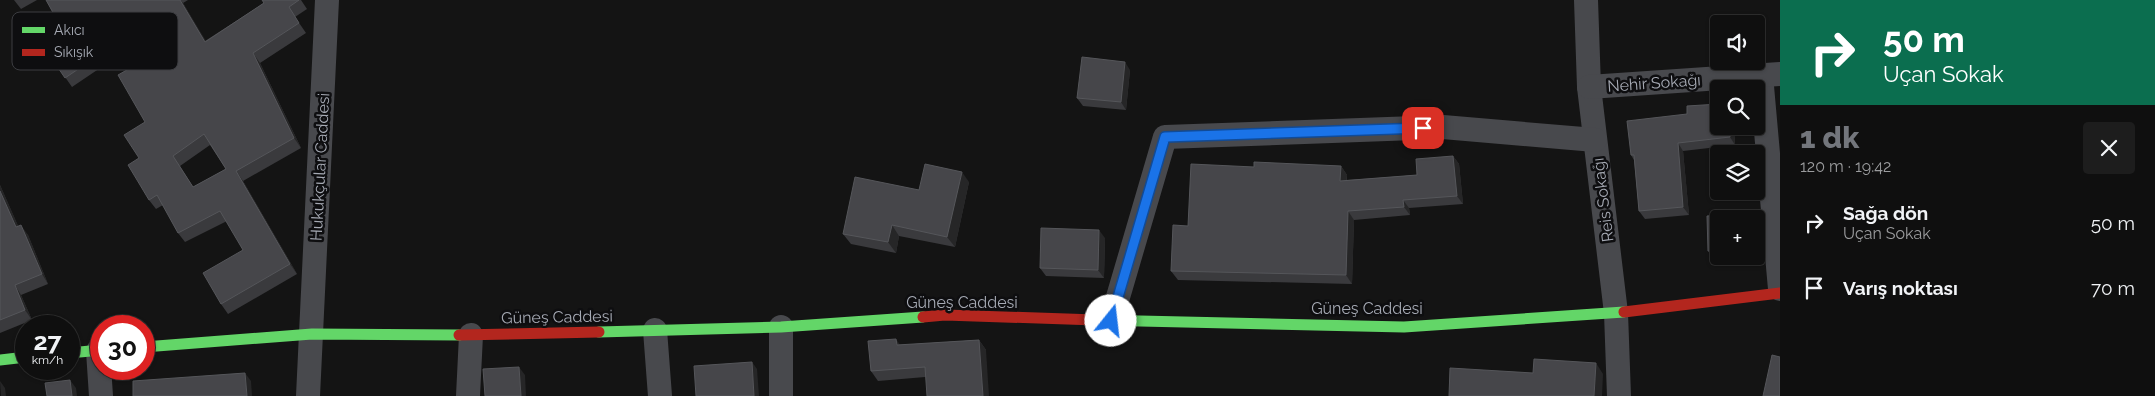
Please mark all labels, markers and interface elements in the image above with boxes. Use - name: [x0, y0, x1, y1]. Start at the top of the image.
- legend: [12, 12, 178, 70]
- map controls: [1710, 15, 1765, 265]
- button: sound: [1710, 15, 1765, 70]
- text: 50 m: [1883, 19, 1965, 60]
- icon: right: [1800, 20, 1865, 85]
- text: Akıcı: [54, 22, 85, 38]
- text: Sıkışık: [54, 44, 94, 60]
- text: Uçan Sokak: [1883, 61, 2004, 87]
- street label: Nehir Sokağı: [1607, 70, 1701, 96]
- button: search: [1710, 80, 1765, 135]
- street label: Hukukçular Caddesi: [307, 92, 333, 242]
- pin: [1402, 107, 1444, 149]
- icon: arrive: [1409, 114, 1437, 142]
- text: 1 dk: [1800, 120, 1859, 155]
- button: close: [2083, 122, 2135, 174]
- button: layers: [1710, 145, 1765, 200]
- street label: Reis Sokağı: [1588, 157, 1618, 243]
- text: 120 m · 19:42: [1800, 157, 1891, 176]
- text: Sağa dön: [1843, 202, 1928, 224]
- icon: right: [1800, 209, 1828, 237]
- button: +: [1710, 210, 1765, 265]
- text: 50 m: [2091, 212, 2135, 234]
- text: Uçan Sokak: [1843, 224, 1931, 243]
- icon: arrive: [1800, 274, 1828, 302]
- text: Varış noktası: [1843, 277, 1958, 299]
- text: 70 m: [2091, 277, 2135, 299]
- street label: Güneş Caddesi: [906, 293, 1018, 312]
- position arrow: [1084, 294, 1136, 346]
- street label: Güneş Caddesi: [1311, 299, 1423, 318]
- street label: Güneş Caddesi: [501, 307, 613, 327]
- speed limit sign: 30: [90, 315, 155, 380]
- text: 27: [33, 326, 62, 356]
- text: km/h: [32, 353, 63, 367]

